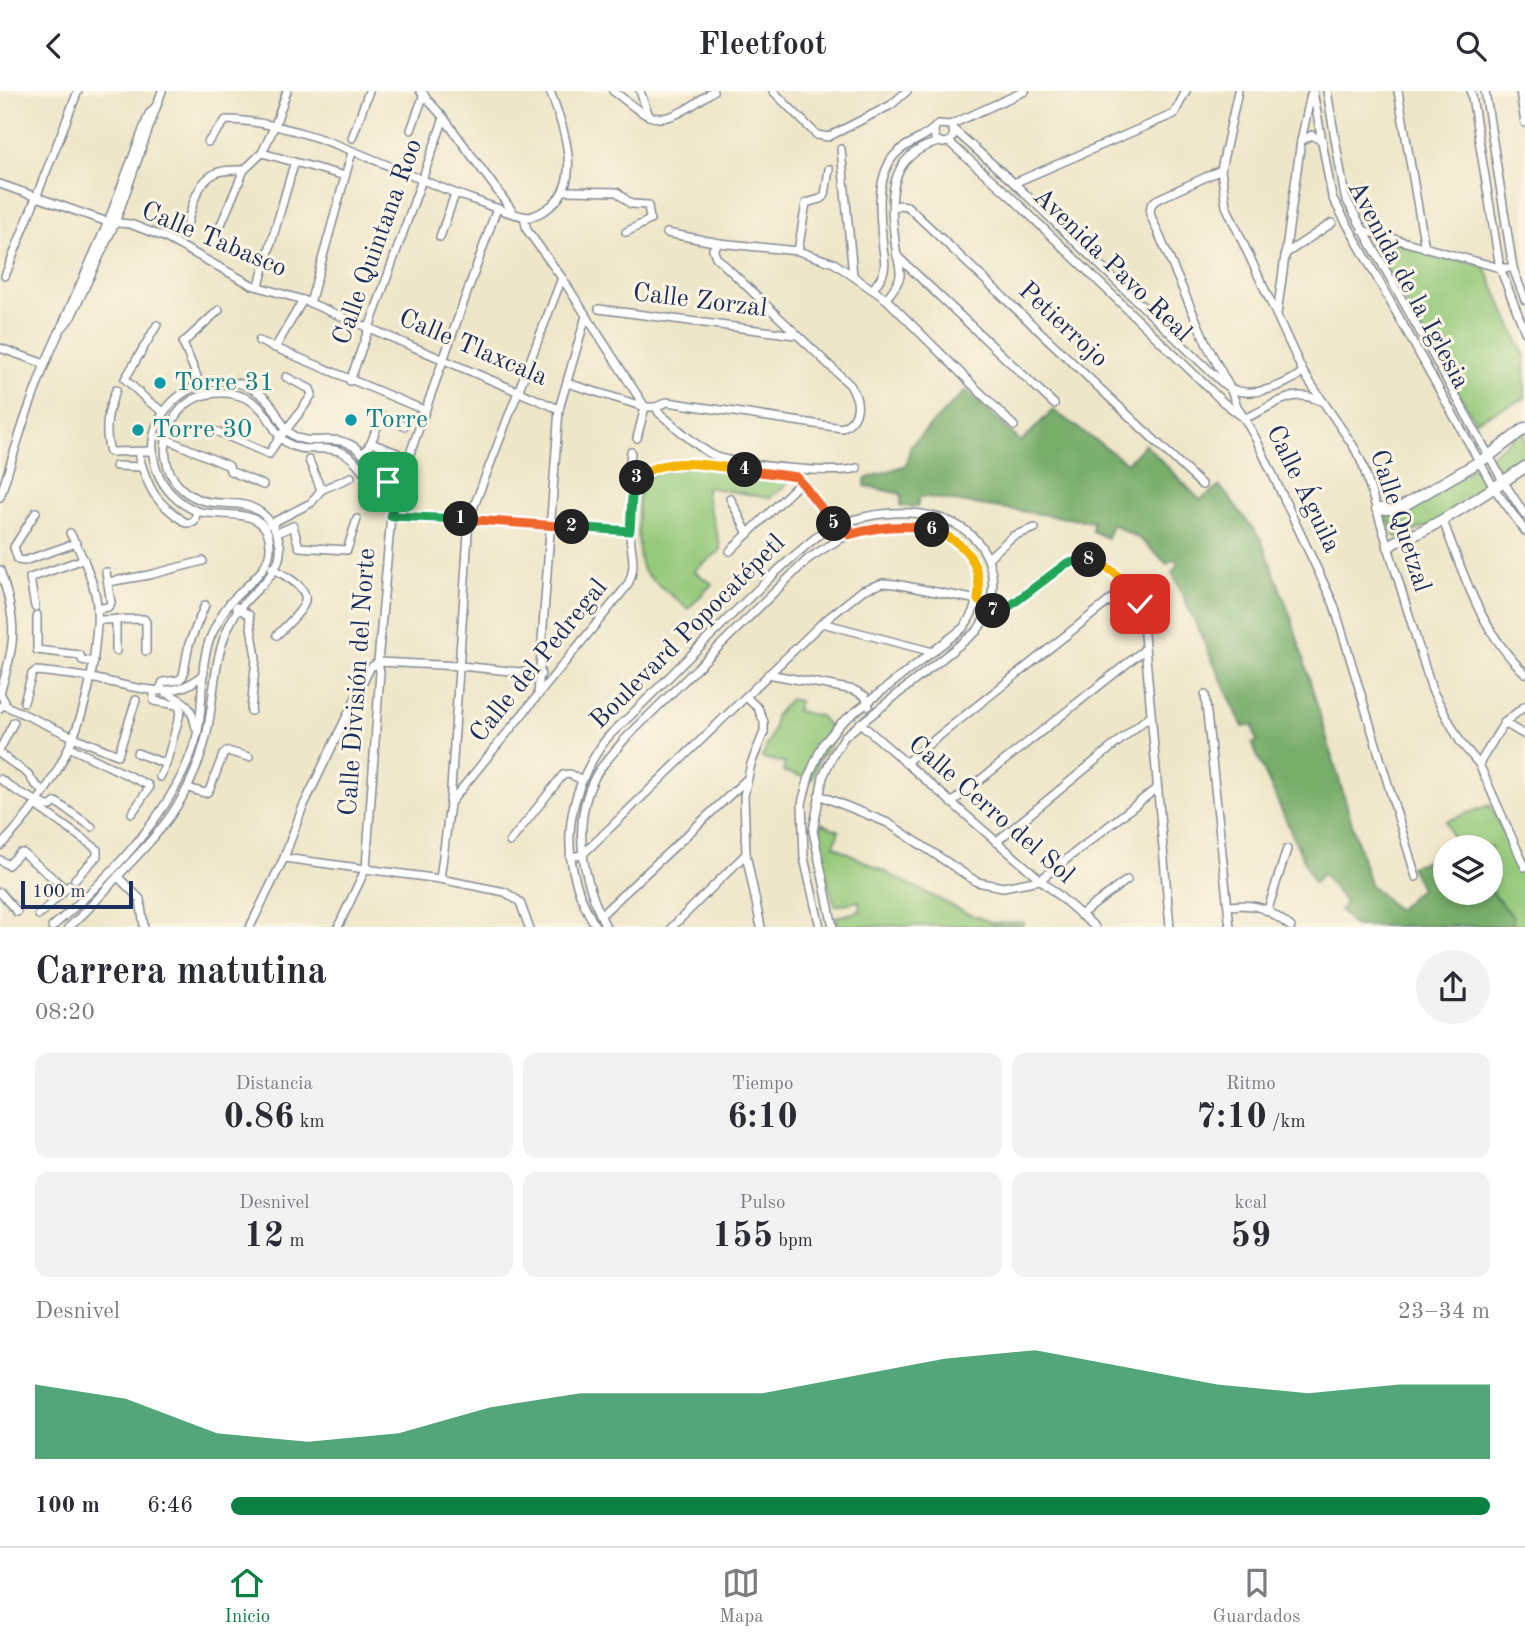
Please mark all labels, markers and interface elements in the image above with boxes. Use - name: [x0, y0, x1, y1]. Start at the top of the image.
- icon: back: [35, 27, 73, 65]
- icon: search: [1452, 27, 1490, 65]
- text: Fleetfoot: [698, 30, 827, 62]
- street label: Calle Quintana Roo: [329, 135, 427, 349]
- street label: Avenida de la Iglesia: [1342, 177, 1474, 394]
- street label: Avenida Pavo Real: [1028, 183, 1196, 347]
- street label: Calle Tabasco: [137, 198, 291, 282]
- street label: Petierrojo: [1013, 277, 1113, 373]
- street label: Calle Zorzal: [631, 280, 769, 322]
- street label: Calle Tlaxcala: [395, 305, 551, 391]
- place label: Torre 31: [174, 370, 274, 396]
- marker: Torre 31: [152, 375, 168, 391]
- place label: Torre: [365, 407, 428, 433]
- marker: Torre: [343, 412, 359, 428]
- place label: Torre 30: [152, 417, 252, 443]
- street label: Calle Águila: [1261, 419, 1349, 557]
- marker: Torre 30: [130, 422, 146, 438]
- street label: Calle Quetzal: [1365, 447, 1435, 595]
- pin: [358, 452, 418, 512]
- pin: 4: [728, 453, 762, 487]
- text: 4: [739, 460, 750, 479]
- pin: 3: [620, 461, 654, 495]
- icon: arrive: [369, 463, 407, 501]
- text: 3: [631, 468, 642, 487]
- pin: 1: [444, 501, 478, 537]
- pin: 5: [816, 507, 852, 541]
- text: 1: [455, 509, 466, 528]
- pin: 2: [554, 509, 590, 544]
- pin: 6: [914, 513, 950, 548]
- text: 5: [828, 514, 839, 533]
- text: 2: [566, 517, 577, 536]
- text: 6: [926, 520, 937, 539]
- street label: Boulevard Popocatépetl: [586, 530, 790, 734]
- pin: 8: [1072, 543, 1106, 577]
- street label: Calle División del Norte: [336, 547, 380, 817]
- text: 8: [1083, 550, 1094, 569]
- street label: Calle del Pedregal: [465, 574, 613, 748]
- pin: [1110, 574, 1170, 634]
- icon: check: [1121, 585, 1159, 623]
- pin: 7: [976, 594, 1010, 629]
- text: 7: [987, 601, 998, 620]
- street label: Calle Cerro del Sol: [903, 731, 1079, 889]
- map controls: [1433, 835, 1503, 905]
- button: layers: [1433, 835, 1503, 905]
- scale bar: [21, 877, 133, 909]
- text: 100 m: [32, 883, 85, 902]
- button: share: [1416, 950, 1490, 1024]
- text: Carrera matutina: [35, 954, 327, 992]
- text: 08:20: [35, 1001, 95, 1024]
- text: Distancia: [236, 1075, 313, 1094]
- text: Tiempo: [732, 1075, 793, 1094]
- text: Ritmo: [1226, 1075, 1276, 1094]
- text: 0.86: [224, 1100, 294, 1135]
- text: 6:10: [727, 1100, 798, 1135]
- text: 7:10: [1196, 1100, 1267, 1135]
- text: km: [294, 1113, 325, 1132]
- text: /km: [1267, 1113, 1306, 1132]
- text: Desnivel: [239, 1194, 309, 1213]
- text: Pulso: [740, 1194, 785, 1213]
- text: kcal: [1234, 1194, 1267, 1213]
- text: 12: [244, 1219, 284, 1254]
- text: 155: [712, 1219, 773, 1254]
- text: 59: [1231, 1219, 1271, 1254]
- text: m: [284, 1232, 305, 1251]
- text: bpm: [773, 1232, 813, 1251]
- text: Desnivel: [35, 1300, 120, 1323]
- text: 23–34 m: [1398, 1300, 1490, 1323]
- text: 100 m: [35, 1494, 100, 1517]
- text: 6:46: [147, 1494, 193, 1517]
- tab: Inicio: [224, 1564, 270, 1629]
- tab: Mapa: [719, 1564, 764, 1629]
- tab: Guardados: [1213, 1564, 1301, 1629]

